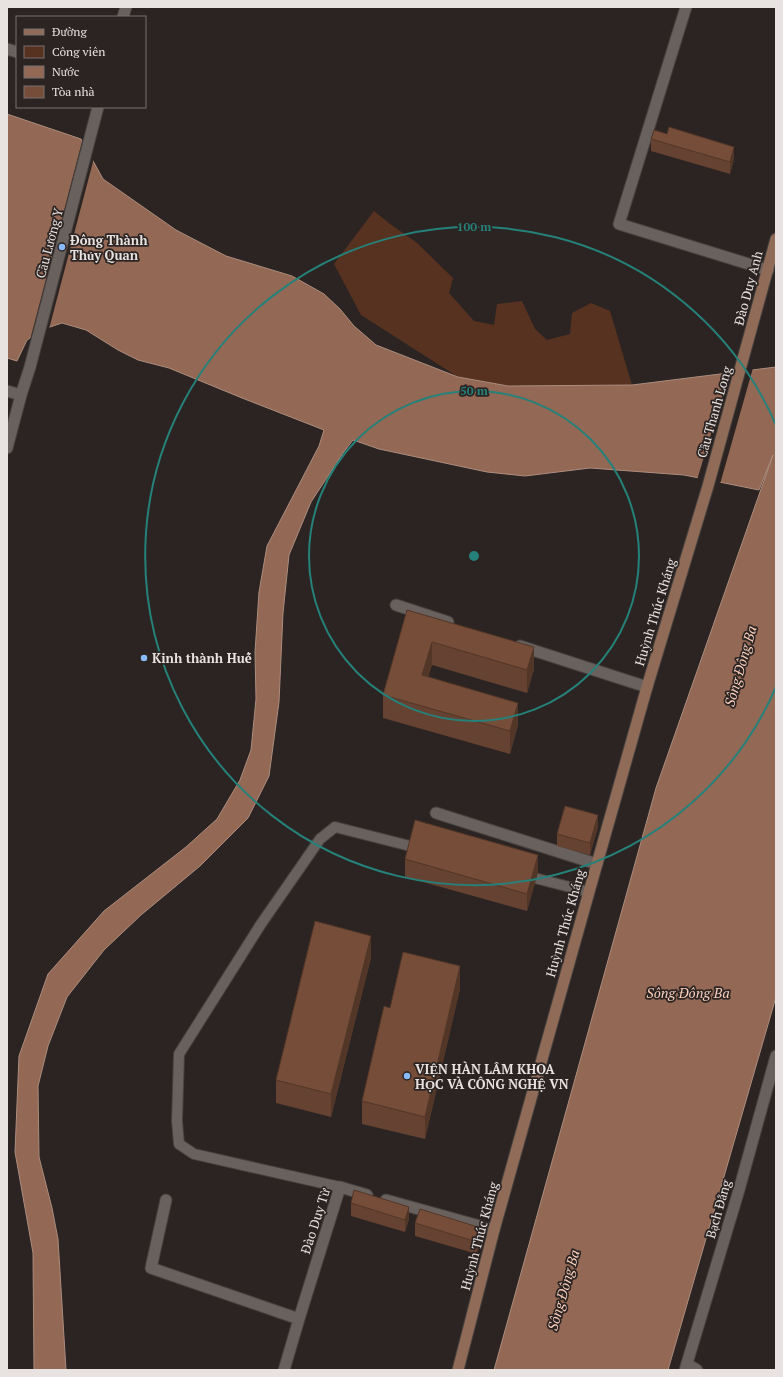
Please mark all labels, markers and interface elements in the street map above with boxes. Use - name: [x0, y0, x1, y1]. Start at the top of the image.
- legend: [16, 16, 146, 108]
- text: Đường: [52, 24, 87, 39]
- text: Công viên: [52, 44, 105, 59]
- text: Nước: [52, 64, 80, 79]
- text: Tòa nhà: [52, 84, 95, 99]
- street label: Cầu Lương Y: [31, 205, 67, 280]
- text: 100 m: [457, 219, 491, 234]
- place label: Đông Thành Thủy Quan: [70, 231, 148, 264]
- marker: Đông Thành Thủy Quan: [57, 242, 67, 252]
- street label: Đào Duy Anh: [729, 248, 767, 327]
- street label: Cầu Thanh Long: [692, 364, 736, 460]
- text: 50 m: [460, 383, 488, 398]
- centre of rings: [467, 549, 481, 563]
- street label: Huỳnh Thúc Kháng: [630, 556, 680, 668]
- water label: Sông Đông Ba: [719, 623, 761, 709]
- place label: Kinh thành Huế: [152, 649, 252, 667]
- marker: Kinh thành Huế: [139, 653, 149, 663]
- street label: Huỳnh Thúc Kháng: [541, 867, 589, 979]
- water label: Sông Đông Ba: [646, 983, 730, 1002]
- place label: VIỆN HÀN LÂM KHOA HỌC VÀ CÔNG NGHỆ VN: [415, 1060, 569, 1093]
- marker: VIỆN HÀN LÂM KHOA HỌC VÀ CÔNG NGHỆ VN: [402, 1071, 412, 1081]
- street label: Bạch Đằng: [701, 1177, 735, 1240]
- street label: Huỳnh Thúc Kháng: [456, 1180, 502, 1292]
- street label: Đào Duy Từ: [296, 1185, 334, 1256]
- water label: Sông Đông Ba: [542, 1247, 584, 1333]

